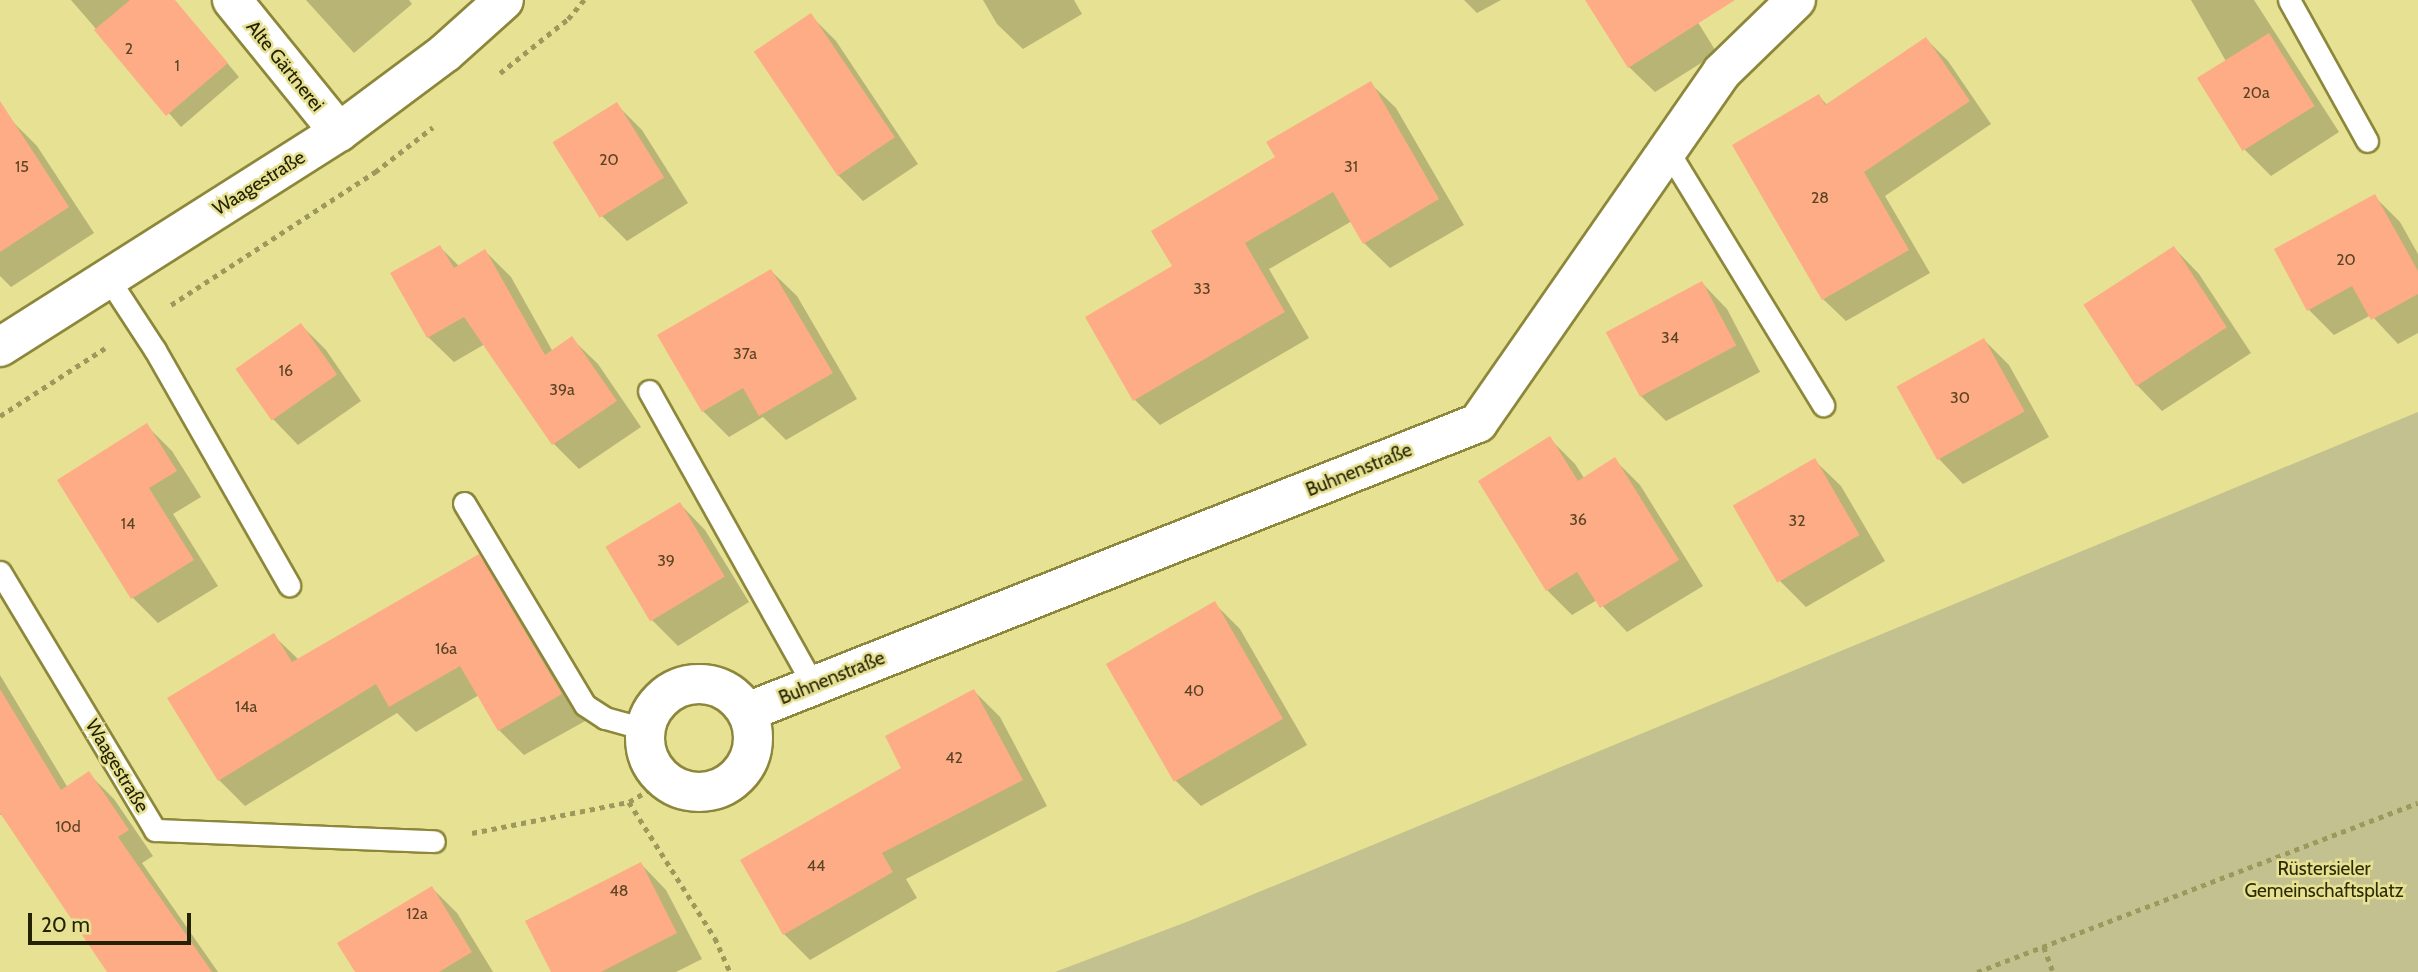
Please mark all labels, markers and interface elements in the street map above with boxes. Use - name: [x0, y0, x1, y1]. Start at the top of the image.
- street label: Alte Gärtnerei: [241, 16, 329, 116]
- house number: 2: [125, 39, 133, 59]
- house number: 1: [174, 56, 180, 76]
- house number: 20a: [2242, 83, 2270, 103]
- street label: Waagestraße: [209, 146, 309, 220]
- house number: 20: [599, 150, 619, 170]
- house number: 15: [15, 157, 29, 177]
- house number: 31: [1344, 157, 1358, 177]
- house number: 28: [1811, 188, 1829, 208]
- house number: 20: [2336, 250, 2356, 270]
- house number: 33: [1193, 279, 1211, 299]
- house number: 34: [1661, 328, 1679, 348]
- house number: 37a: [733, 344, 757, 364]
- house number: 16: [279, 361, 293, 381]
- house number: 39a: [549, 380, 575, 400]
- house number: 30: [1950, 388, 1970, 408]
- street label: Buhnenstraße: [1303, 438, 1415, 502]
- house number: 36: [1569, 510, 1587, 530]
- house number: 32: [1788, 511, 1806, 531]
- house number: 14: [121, 514, 135, 534]
- house number: 39: [657, 551, 675, 571]
- house number: 16a: [435, 639, 457, 659]
- street label: Buhnenstraße: [776, 646, 888, 710]
- house number: 40: [1184, 681, 1204, 701]
- house number: 14a: [235, 697, 257, 717]
- street label: Waagestraße: [80, 715, 154, 817]
- house number: 42: [945, 748, 963, 768]
- house number: 10d: [55, 817, 81, 837]
- house number: 44: [807, 856, 825, 876]
- park label: Rüstersieler Gemeinschaftsplatz: [2244, 858, 2404, 902]
- house number: 48: [610, 881, 628, 901]
- scale bar: [32, 898, 194, 942]
- house number: 12a: [406, 904, 428, 924]
- text: 20 m: [41, 912, 90, 937]

